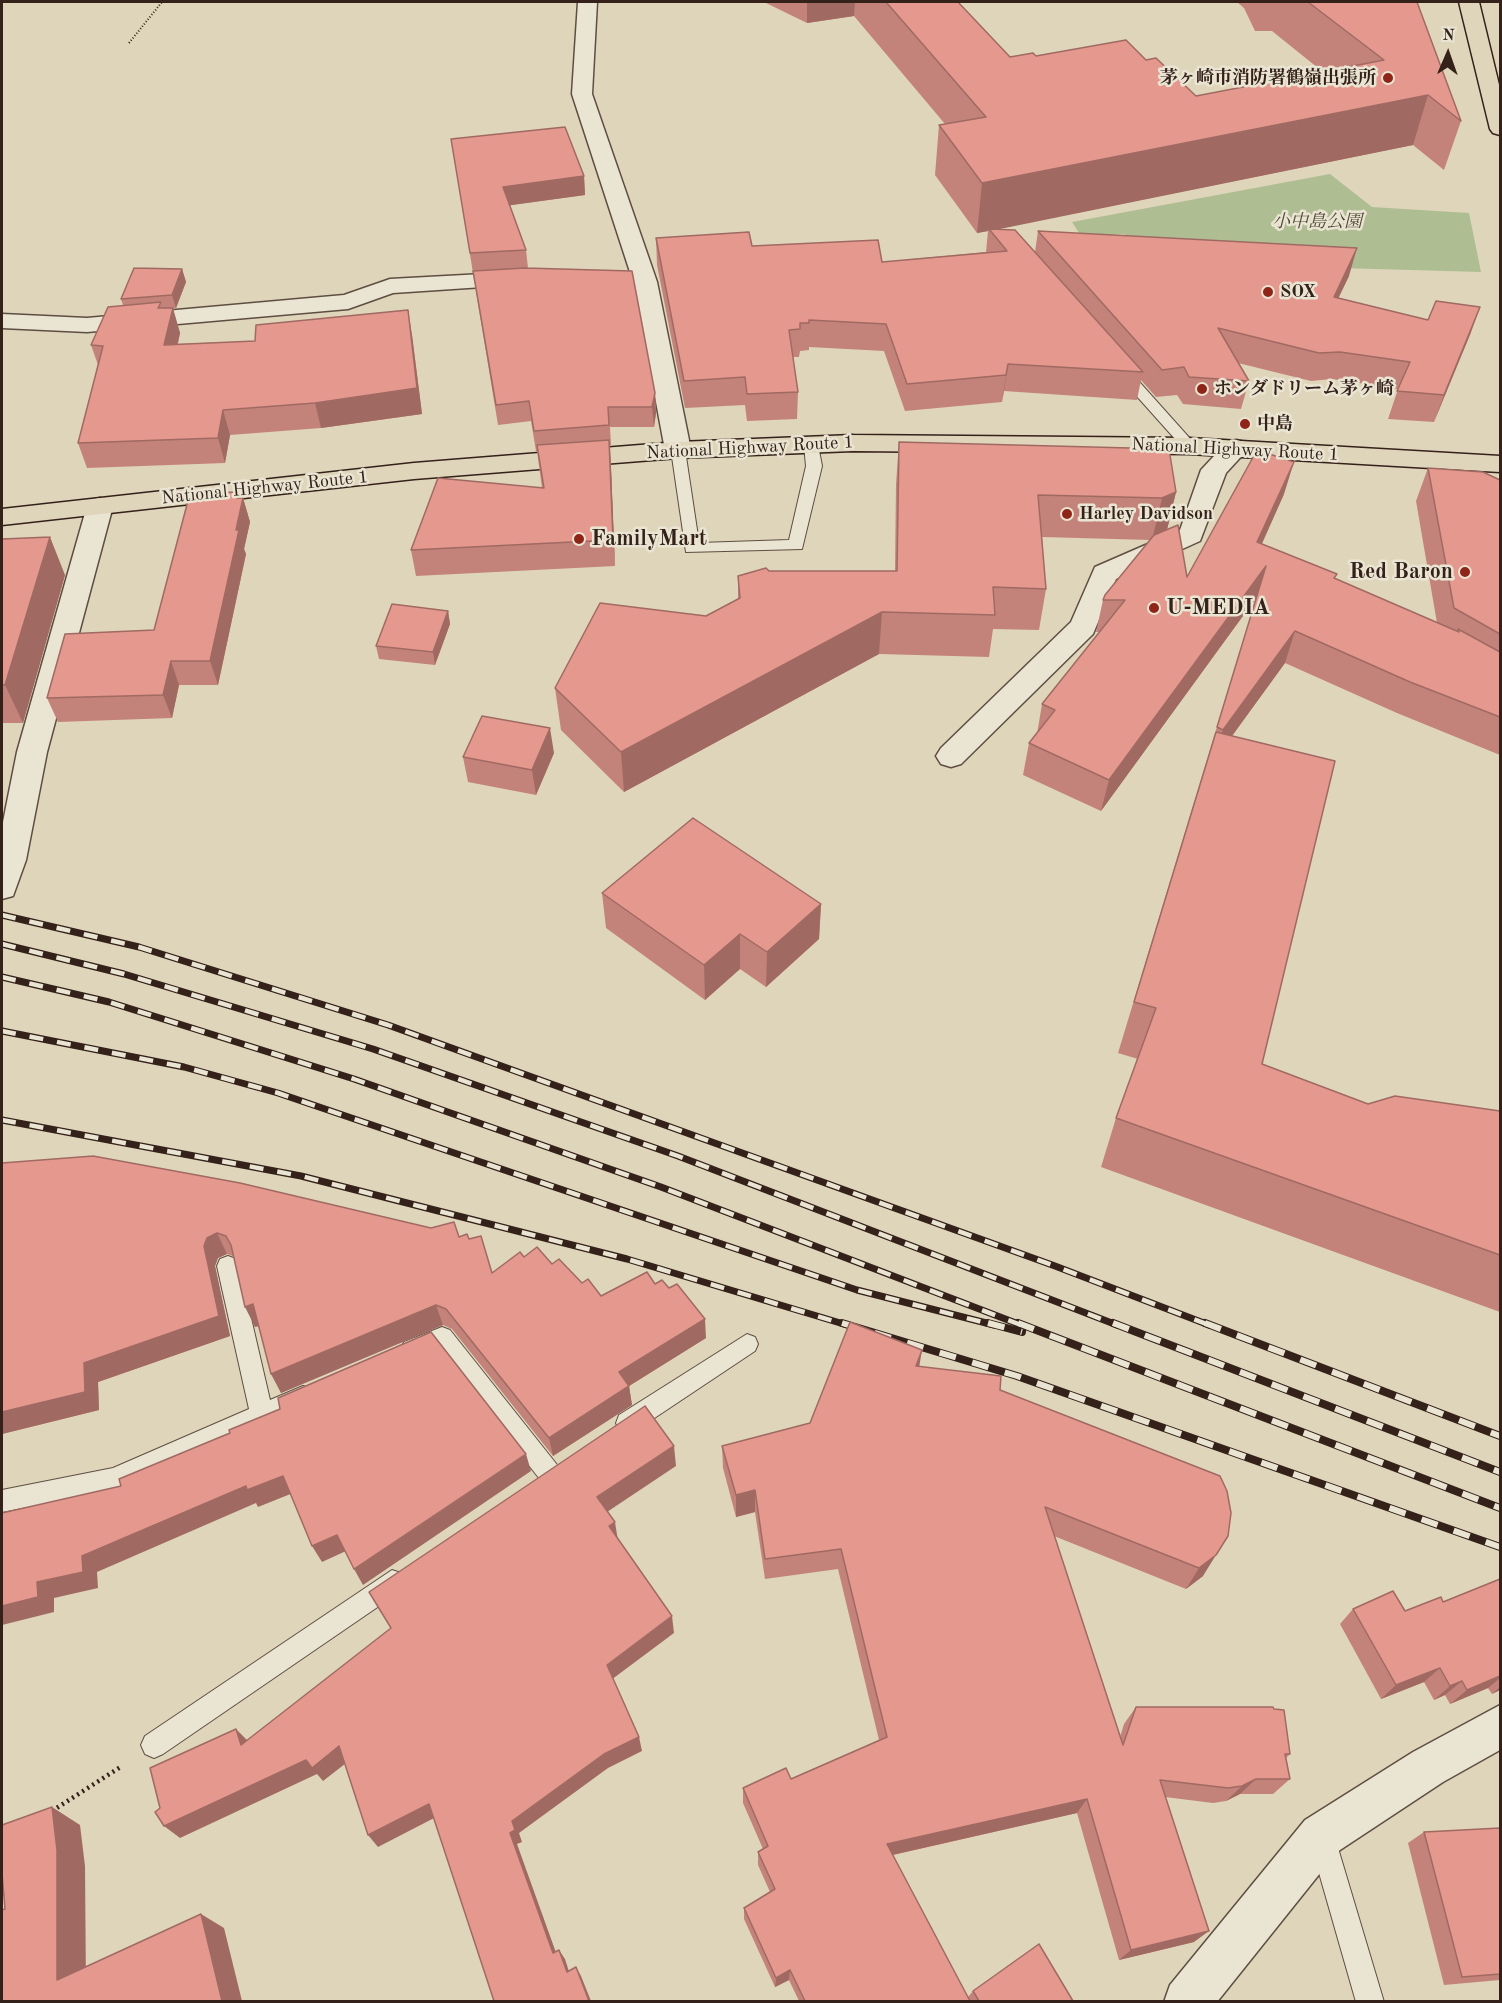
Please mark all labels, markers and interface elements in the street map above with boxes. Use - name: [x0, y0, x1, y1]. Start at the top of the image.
- north arrow: [1418, 24, 1478, 84]
- text: N: [1442, 28, 1455, 44]
- place label: 茅ヶ崎市消防署鶴嶺出張所: [1160, 67, 1376, 89]
- marker: 茅ヶ崎市消防署鶴嶺出張所: [1381, 71, 1395, 85]
- park label: 小中島公園: [1272, 211, 1362, 233]
- place label: SOX: [1280, 281, 1316, 303]
- marker: SOX: [1261, 285, 1275, 299]
- place label: ホンダドリーム茅ヶ崎: [1214, 378, 1394, 400]
- marker: ホンダドリーム茅ヶ崎: [1195, 382, 1209, 396]
- place label: 中島: [1257, 413, 1293, 435]
- marker: 中島: [1238, 417, 1252, 431]
- street label: National Highway Route 1: [646, 432, 854, 464]
- street label: National Highway Route 1: [1131, 434, 1339, 466]
- street label: National Highway Route 1: [160, 466, 370, 510]
- place label: Harley Davidson: [1079, 503, 1213, 525]
- marker: Harley Davidson: [1060, 507, 1074, 521]
- place label: FamilyMart: [591, 526, 707, 552]
- marker: FamilyMart: [572, 532, 586, 546]
- place label: Red Baron: [1349, 559, 1453, 585]
- marker: Red Baron: [1458, 565, 1472, 579]
- place label: U-MEDIA: [1166, 595, 1270, 621]
- marker: U-MEDIA: [1147, 601, 1161, 615]

